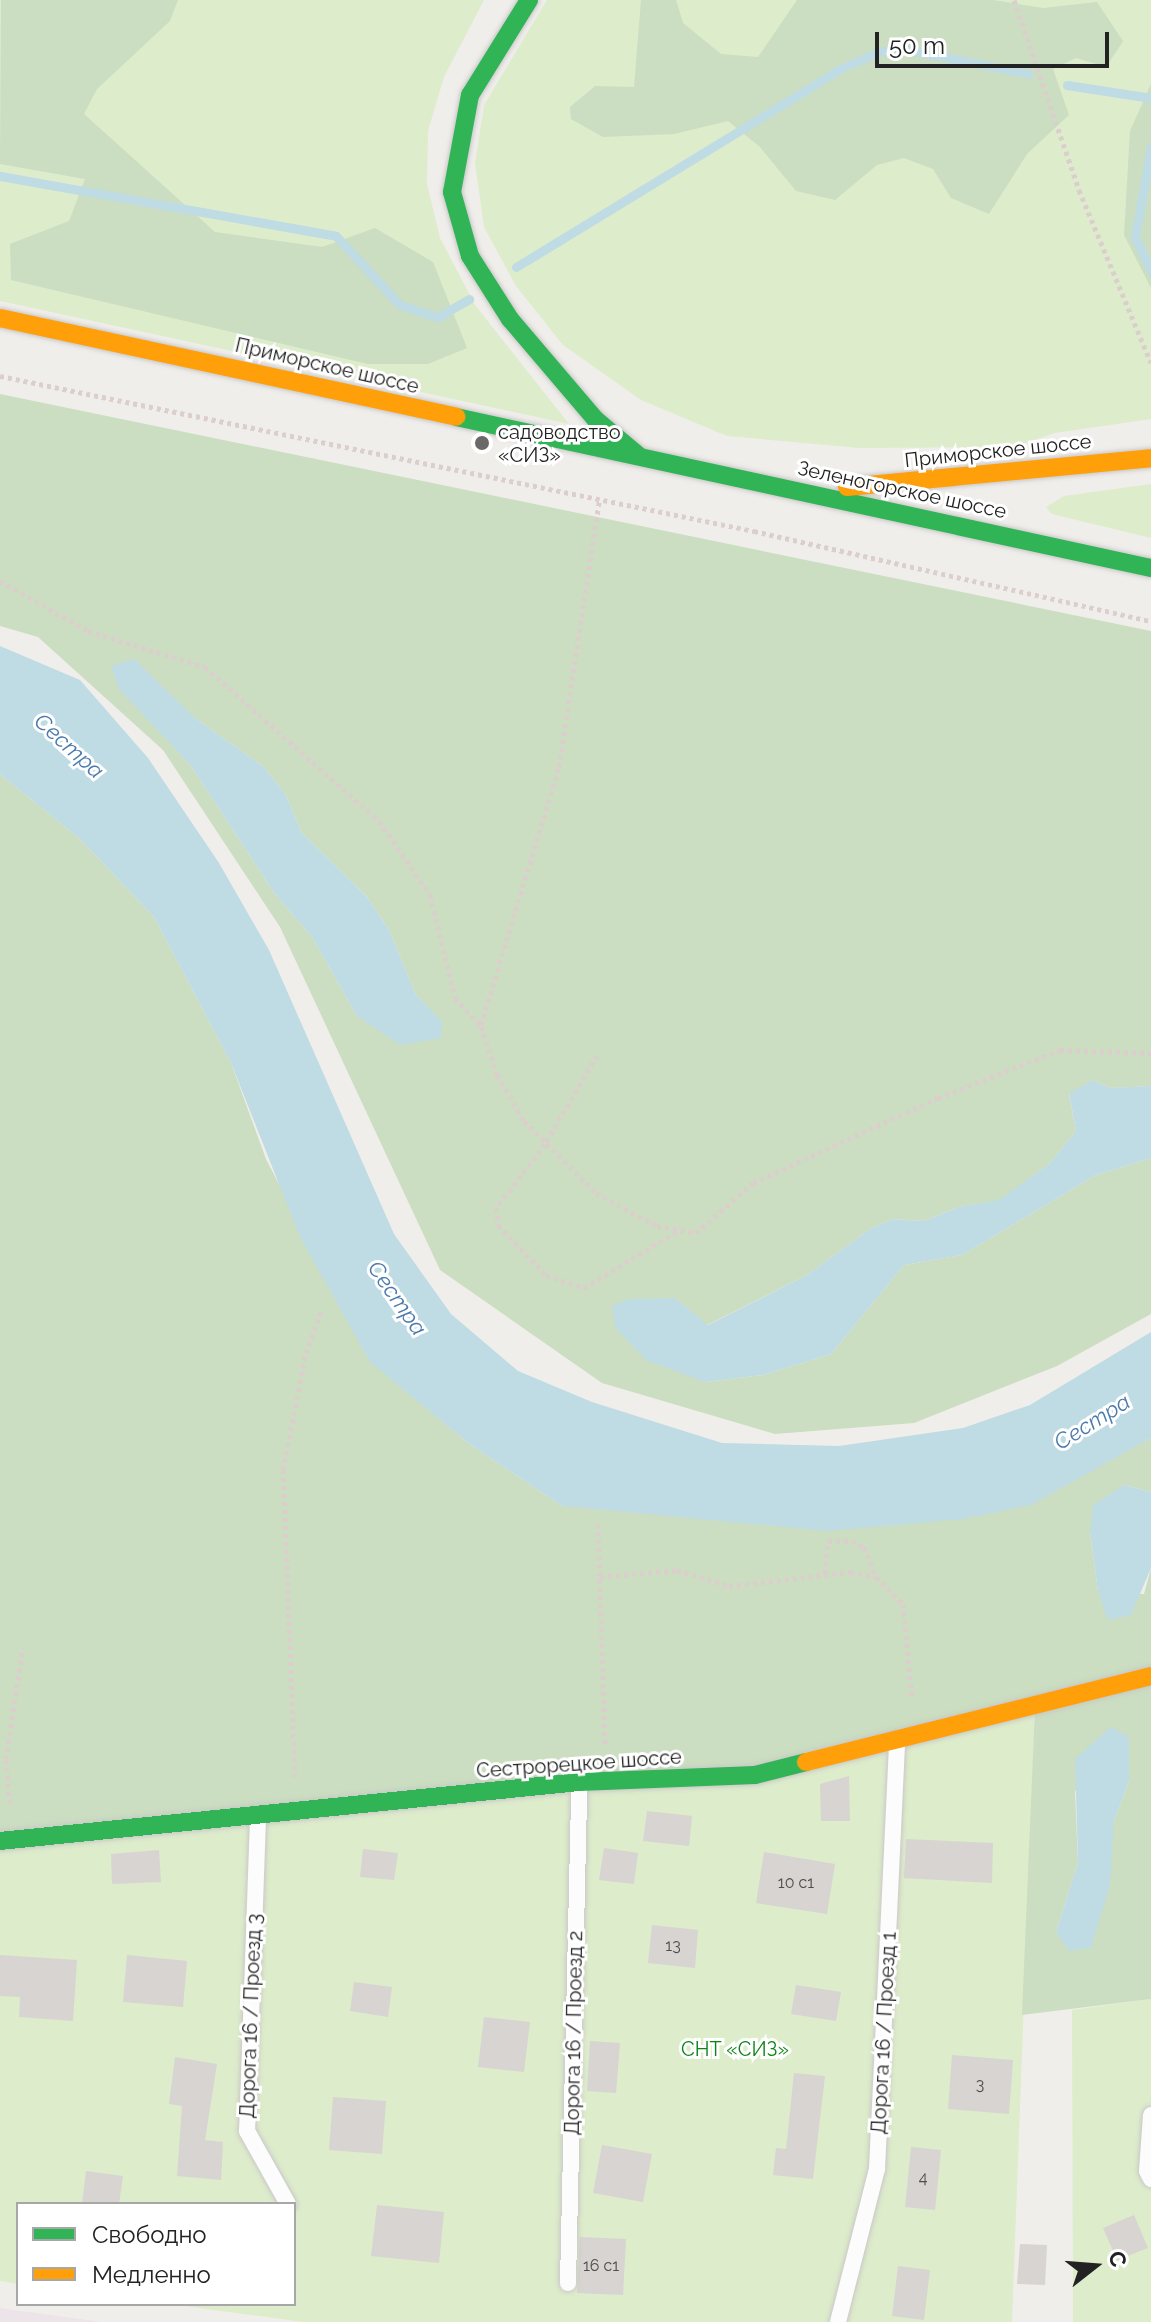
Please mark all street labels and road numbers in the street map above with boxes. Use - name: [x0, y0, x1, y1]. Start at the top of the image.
- street label: Приморское шоссе: [233, 333, 421, 399]
- street label: Приморское шоссе: [903, 429, 1093, 473]
- street label: Зеленогорское шоссе: [796, 456, 1008, 524]
- street label: Сестрорецкое шоссе: [475, 1745, 683, 1783]
- street label: Дорога 16 / Проезд 3: [235, 1913, 267, 2119]
- street label: Дорога 16 / Проезд 2: [560, 1930, 588, 2136]
- street label: Дорога 16 / Проезд 1: [867, 1931, 901, 2135]

